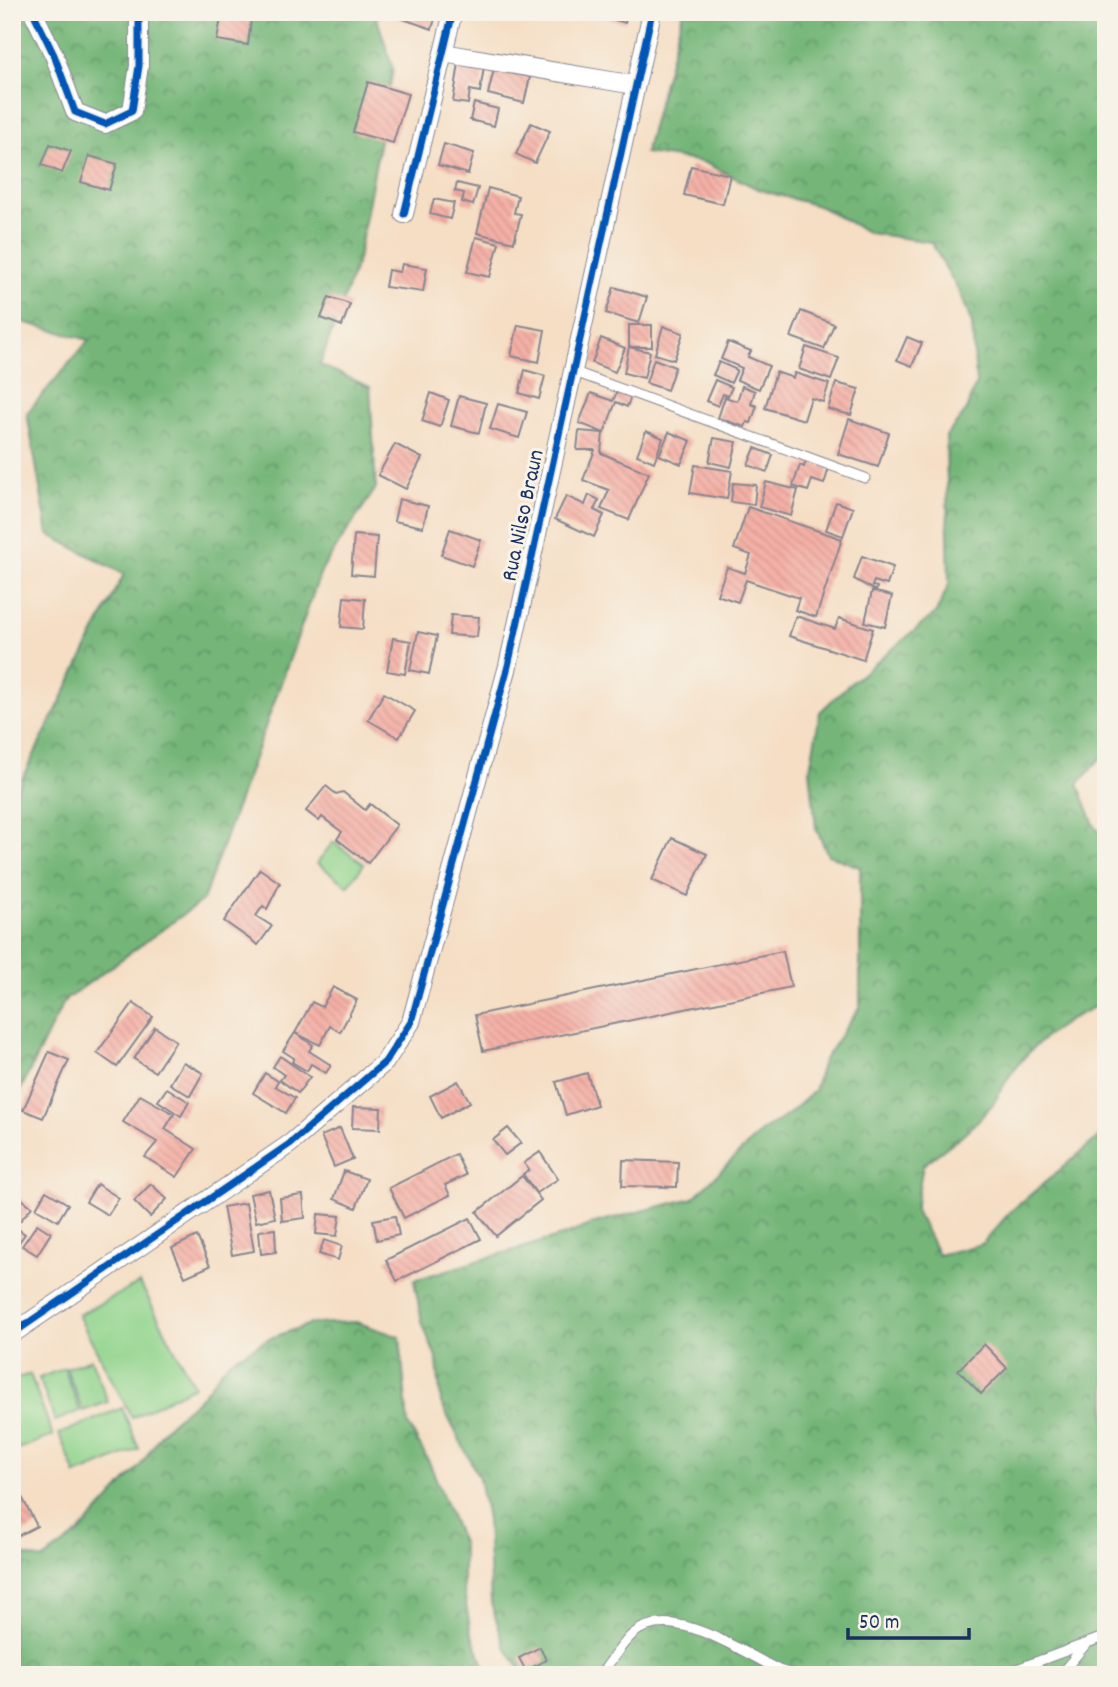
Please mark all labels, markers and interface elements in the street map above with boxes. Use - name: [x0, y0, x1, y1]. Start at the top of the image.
- street label: Rua Nilso Braun: [494, 447, 555, 585]
- scale bar: [848, 1596, 969, 1640]
- text: 50 m: [859, 1609, 899, 1639]

